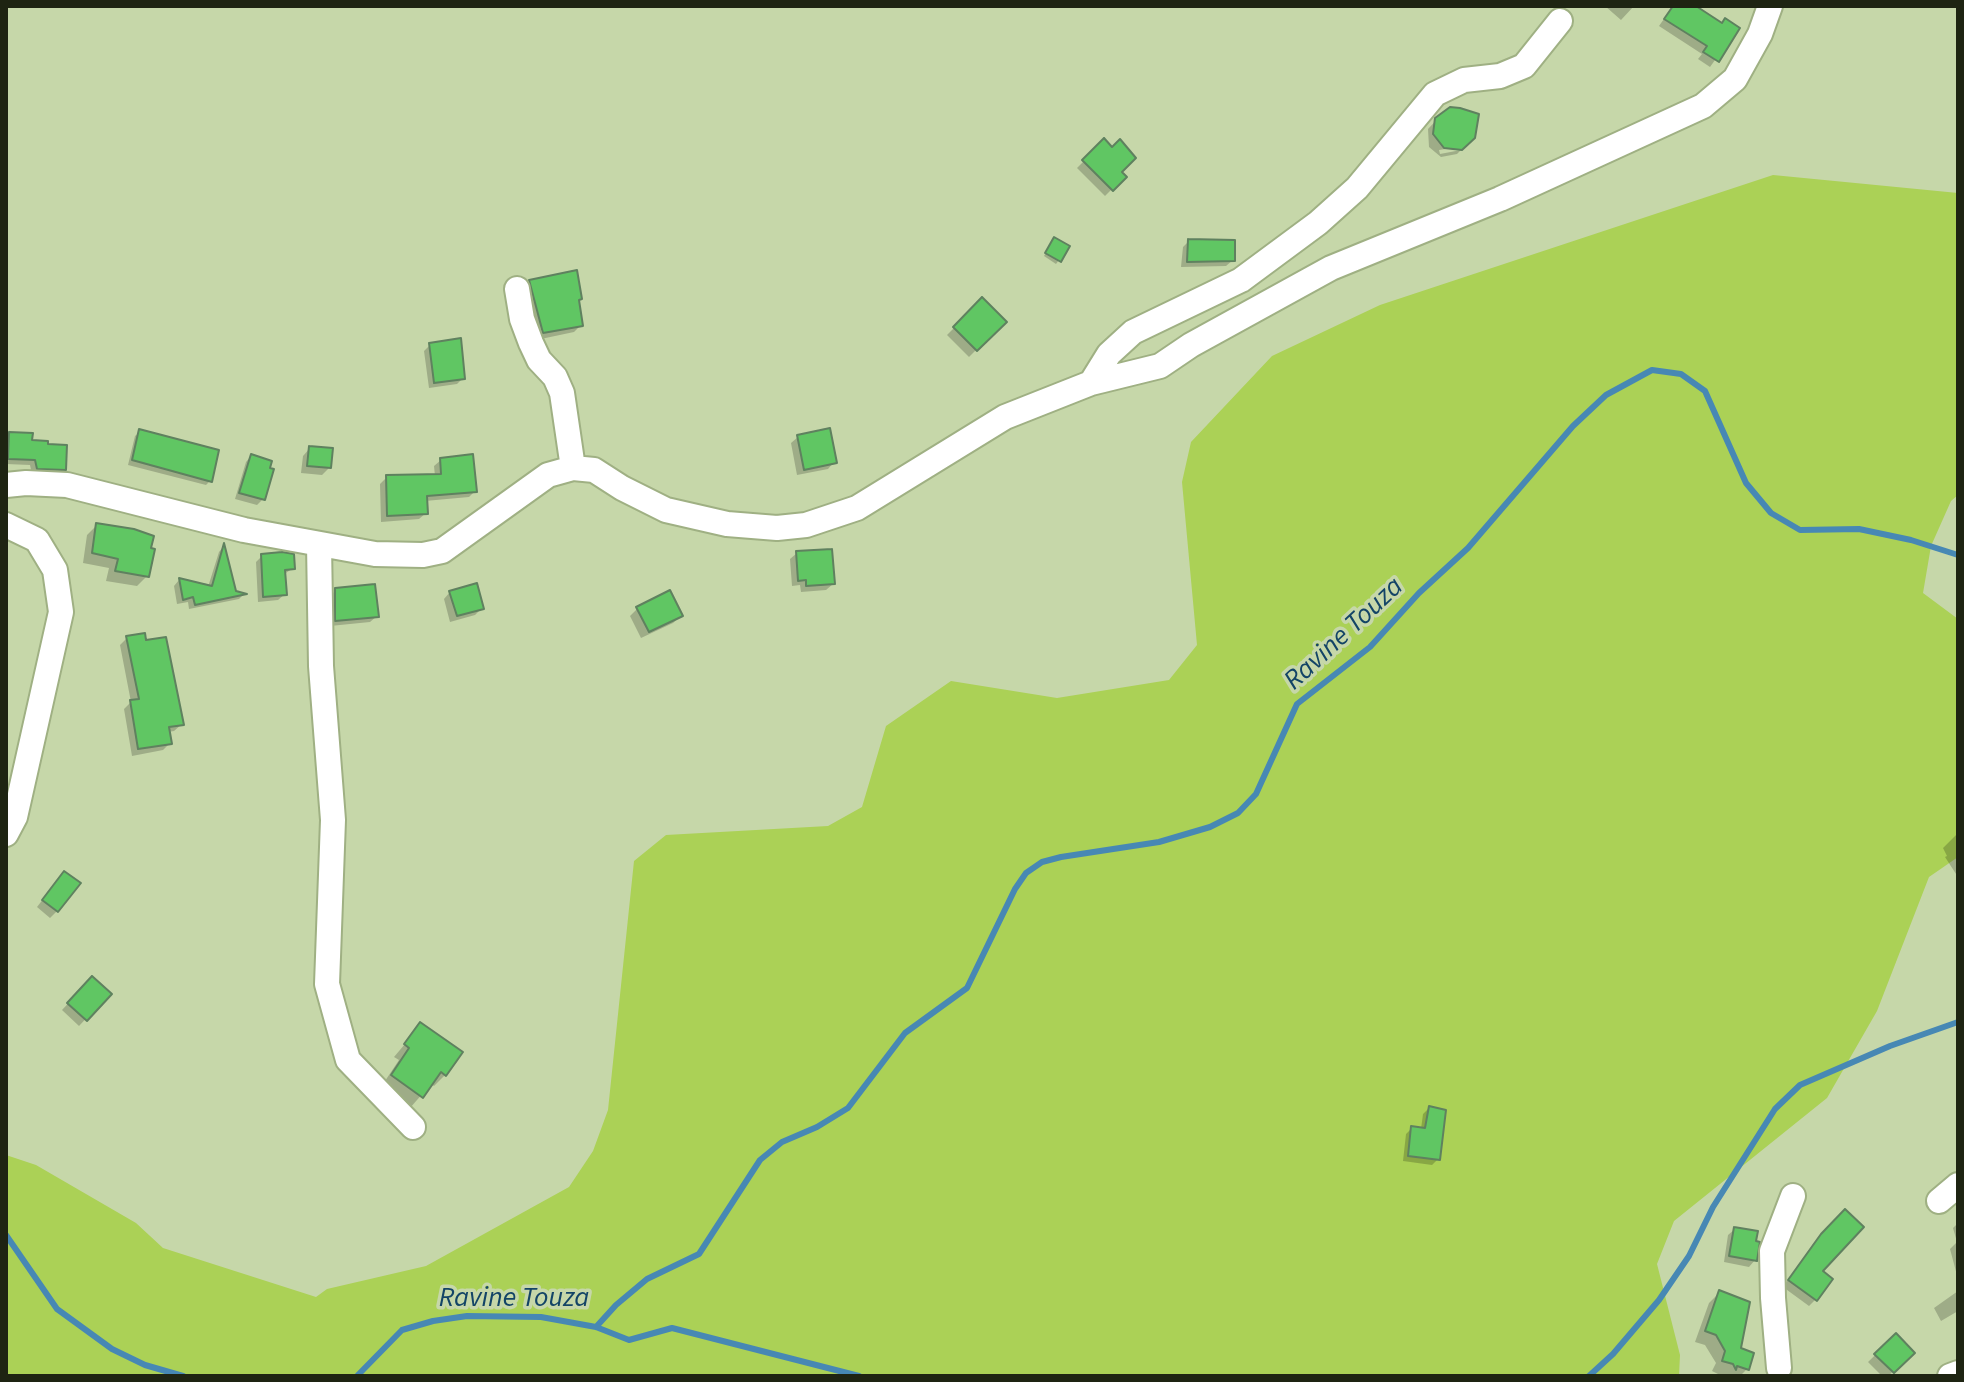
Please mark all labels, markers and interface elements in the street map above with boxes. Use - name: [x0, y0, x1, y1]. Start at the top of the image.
- water label: Ravine Touza: [1278, 571, 1412, 699]
- water label: Ravine Touza: [439, 1283, 589, 1317]

